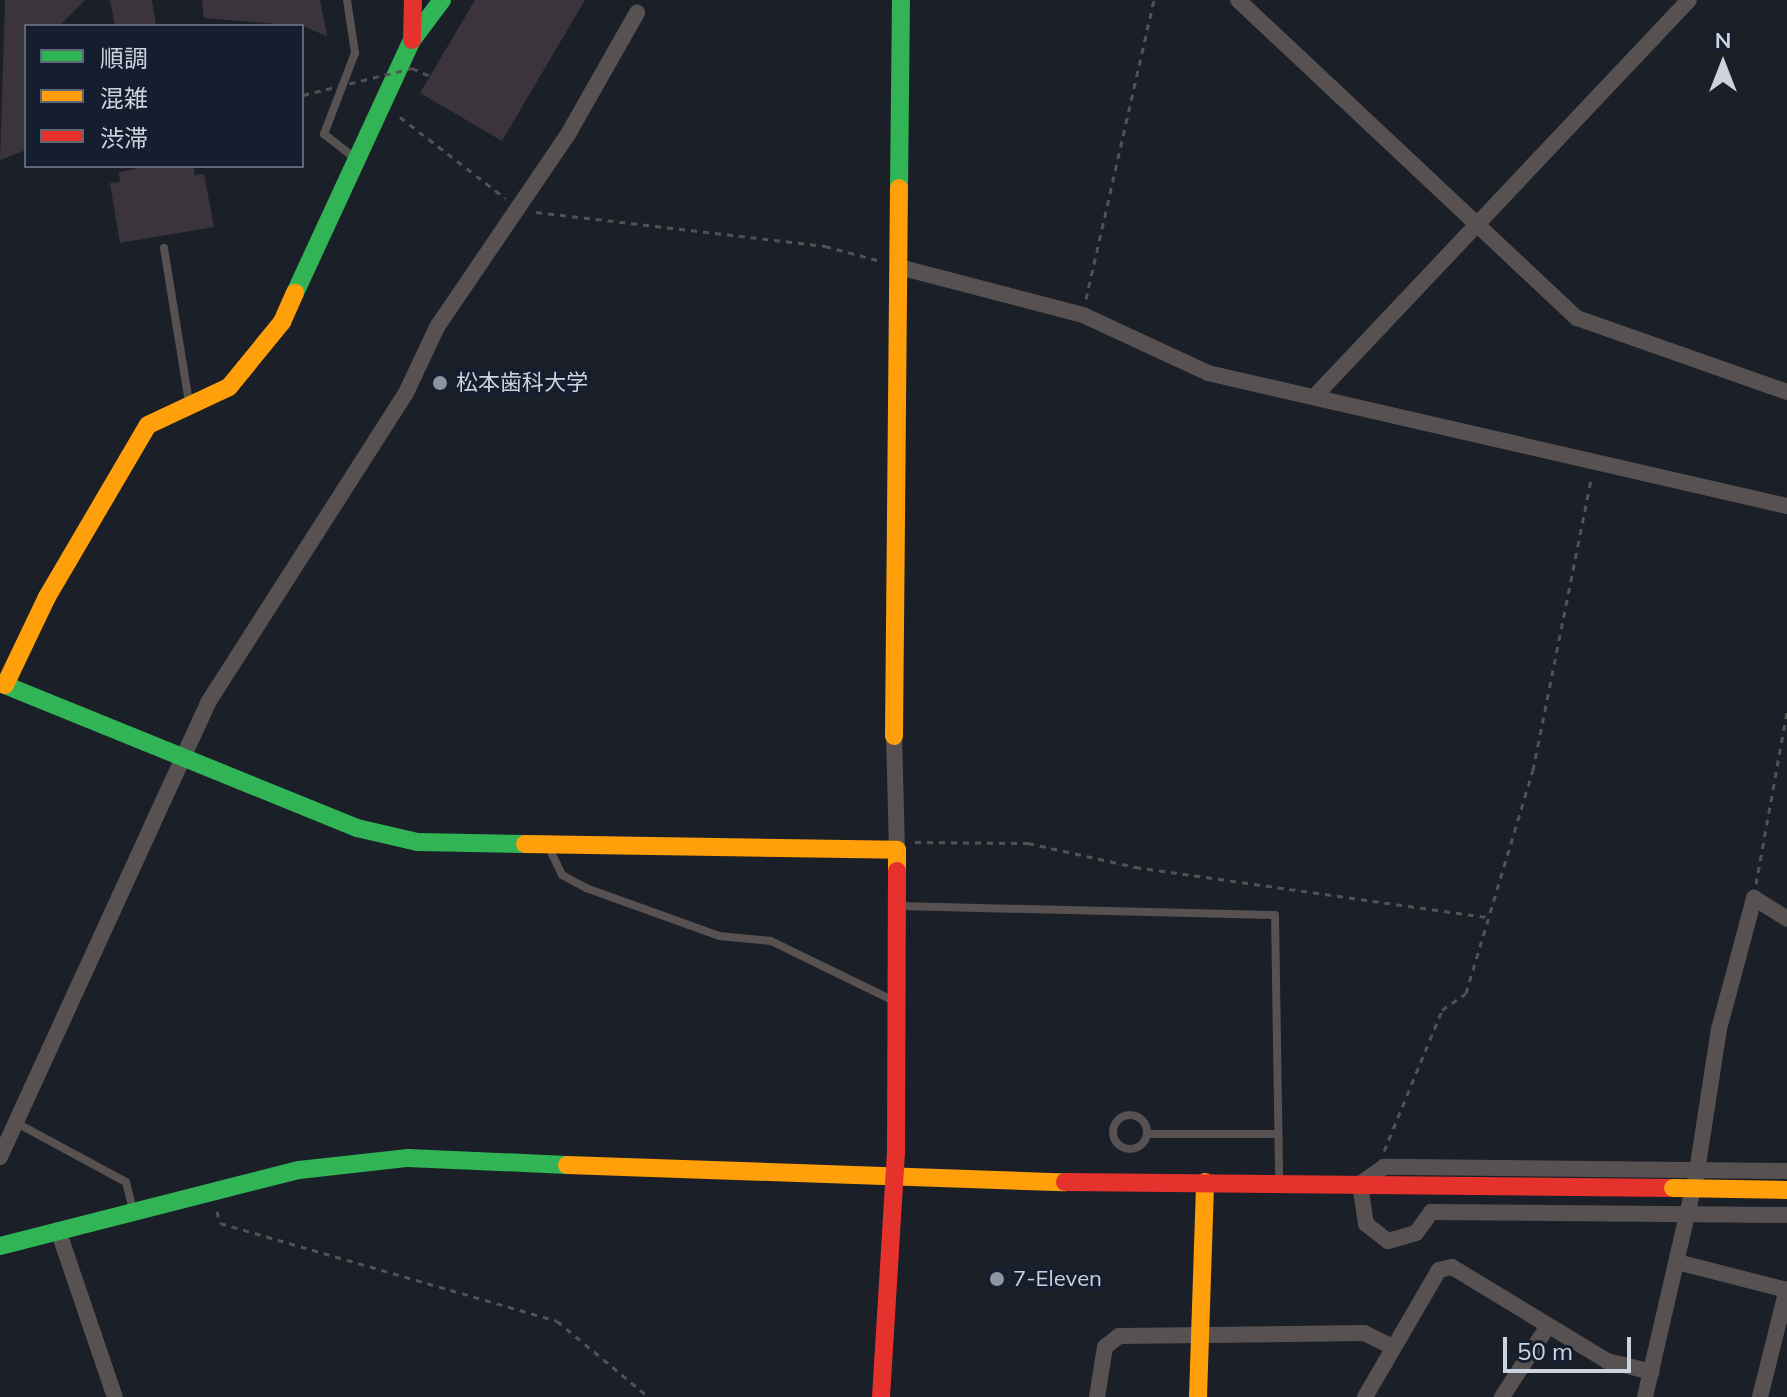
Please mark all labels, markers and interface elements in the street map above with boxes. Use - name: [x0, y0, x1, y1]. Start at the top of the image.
- legend: [24, 24, 304, 168]
- north arrow: [1683, 24, 1763, 104]
- text: N: [1715, 26, 1731, 54]
- text: 順調: [100, 43, 148, 73]
- text: 混雑: [100, 83, 148, 113]
- text: 渋滞: [100, 123, 148, 153]
- place label: 松本歯科大学: [456, 370, 588, 396]
- marker: 松本歯科大学: [431, 374, 449, 392]
- place label: 7-Eleven: [1013, 1266, 1102, 1292]
- marker: 7-Eleven: [988, 1270, 1006, 1288]
- scale bar: [1507, 1321, 1635, 1371]
- text: 50 m: [1517, 1336, 1573, 1366]

